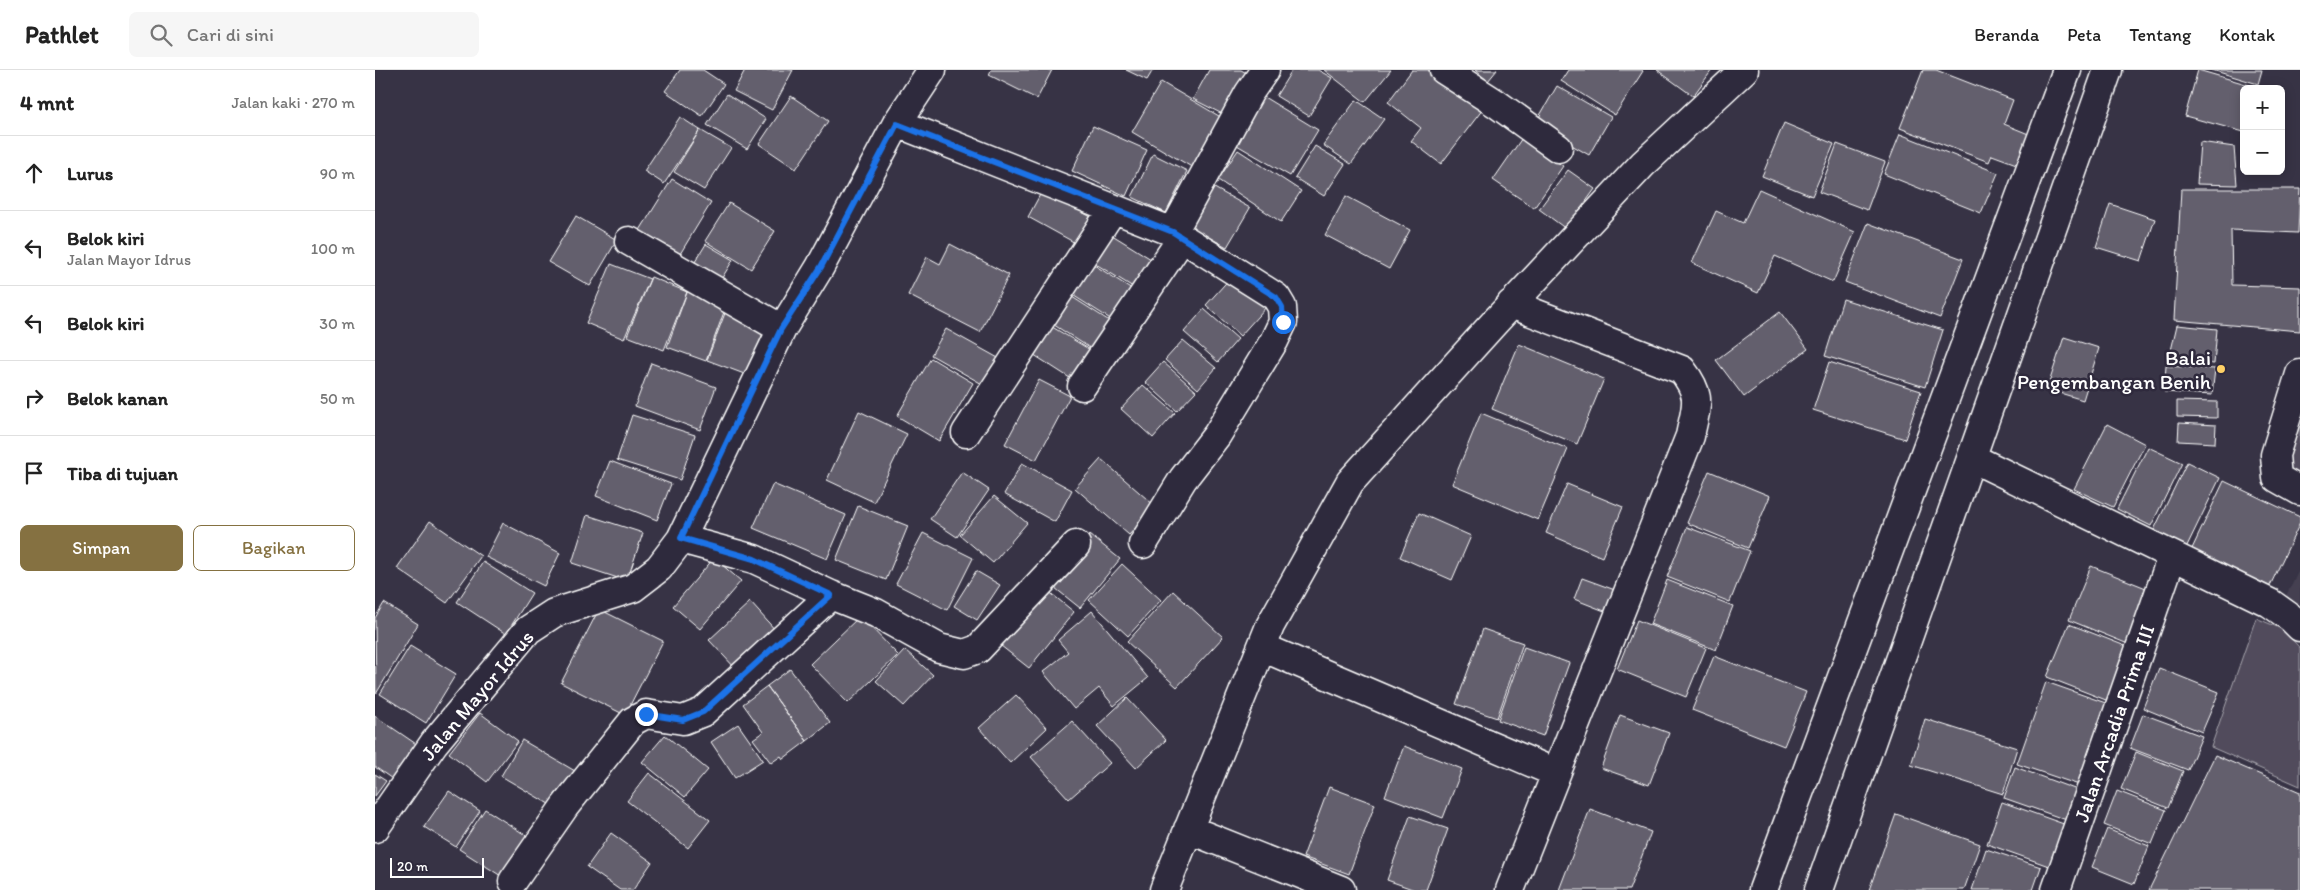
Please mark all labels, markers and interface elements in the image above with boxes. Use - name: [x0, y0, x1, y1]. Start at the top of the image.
- search box: [129, 12, 479, 57]
- text: Pathlet: [25, 20, 99, 49]
- icon: search: [147, 21, 175, 49]
- text: Cari di sini: [187, 23, 274, 46]
- text: Beranda: [1974, 24, 2039, 46]
- text: Peta: [2067, 24, 2101, 46]
- text: Tentang: [2129, 24, 2191, 46]
- text: Kontak: [2219, 24, 2275, 46]
- map controls: [2240, 85, 2285, 175]
- button: +: [2240, 85, 2285, 130]
- text: 4 mnt: [20, 90, 74, 115]
- text: Jalan kaki · 270 m: [231, 93, 355, 112]
- button: −: [2240, 130, 2285, 175]
- icon: ahead: [20, 159, 48, 187]
- text: Lurus: [67, 162, 113, 185]
- text: 90 m: [320, 164, 355, 183]
- text: Belok kiri: [67, 227, 144, 250]
- icon: left: [20, 234, 48, 262]
- text: 100 m: [311, 239, 355, 258]
- text: Jalan Mayor Idrus: [67, 250, 191, 269]
- icon: left: [20, 309, 48, 337]
- route start: [1272, 311, 1295, 334]
- text: Belok kiri: [67, 312, 144, 335]
- text: 30 m: [319, 314, 355, 333]
- place label: Balai Pengembangan Benih: [2017, 345, 2211, 394]
- marker: Balai Pengembangan Benih: [2215, 363, 2227, 375]
- icon: right: [20, 384, 48, 412]
- text: Belok kanan: [67, 387, 168, 410]
- text: 50 m: [320, 389, 355, 408]
- icon: arrive: [20, 459, 48, 487]
- text: Tiba di tujuan: [67, 462, 178, 485]
- button: Simpan: [20, 525, 183, 571]
- button: Bagikan: [193, 525, 355, 571]
- street label: Jalan Arcadia Prima III: [2068, 621, 2160, 825]
- street label: Jalan Mayor Idrus: [415, 625, 539, 765]
- route end: [635, 703, 658, 726]
- scale bar: [390, 855, 484, 878]
- text: 20 m: [397, 858, 428, 875]

